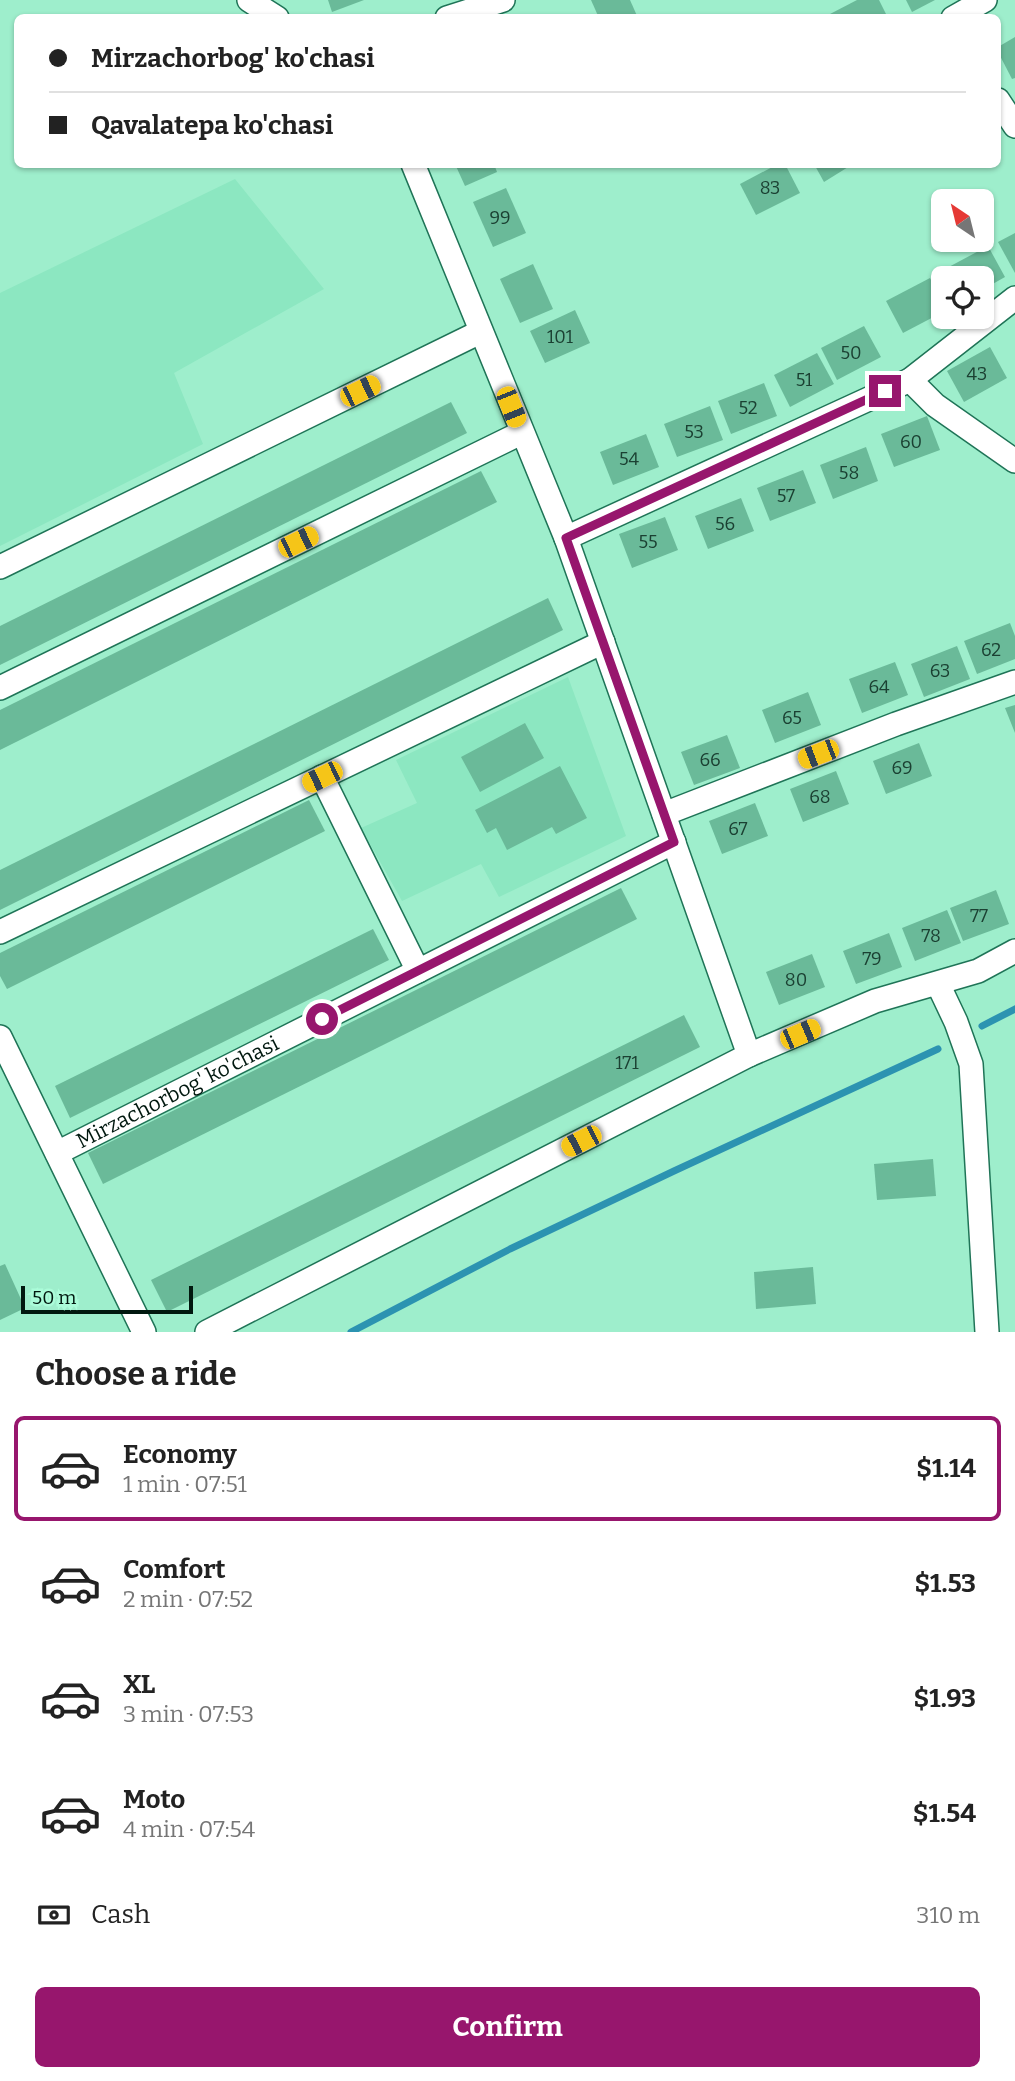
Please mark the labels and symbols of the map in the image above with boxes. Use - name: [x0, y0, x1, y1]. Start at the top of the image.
- house number: 83: [760, 177, 780, 199]
- north arrow: [931, 189, 994, 252]
- house number: 99: [489, 207, 511, 229]
- house number: 101: [547, 326, 574, 348]
- house number: 50: [840, 342, 862, 364]
- house number: 43: [967, 363, 987, 385]
- house number: 51: [796, 369, 813, 391]
- car: [337, 372, 384, 410]
- route end: [869, 375, 901, 407]
- car: [494, 384, 529, 430]
- house number: 52: [738, 397, 758, 419]
- house number: 53: [684, 421, 704, 443]
- house number: 60: [900, 431, 922, 453]
- house number: 54: [619, 448, 640, 470]
- house number: 58: [839, 462, 859, 484]
- house number: 57: [777, 485, 795, 507]
- house number: 56: [715, 513, 735, 535]
- car: [275, 523, 322, 561]
- house number: 55: [638, 531, 658, 553]
- house number: 62: [981, 639, 1001, 661]
- house number: 63: [930, 660, 950, 682]
- house number: 64: [868, 676, 890, 698]
- house number: 65: [782, 707, 802, 729]
- car: [795, 737, 842, 771]
- house number: 66: [699, 749, 721, 771]
- house number: 69: [891, 757, 913, 779]
- car: [299, 758, 346, 796]
- house number: 68: [809, 786, 831, 808]
- house number: 67: [728, 818, 748, 840]
- house number: 77: [970, 905, 988, 927]
- house number: 78: [921, 925, 941, 947]
- house number: 79: [862, 948, 882, 970]
- house number: 80: [785, 969, 807, 991]
- route start: [306, 1003, 338, 1035]
- car: [777, 1016, 824, 1052]
- street label: Mirzachorbog' ko'chasi: [72, 1030, 283, 1154]
- house number: 171: [615, 1052, 639, 1074]
- car: [558, 1122, 605, 1160]
- scale bar: [21, 1283, 192, 1315]

